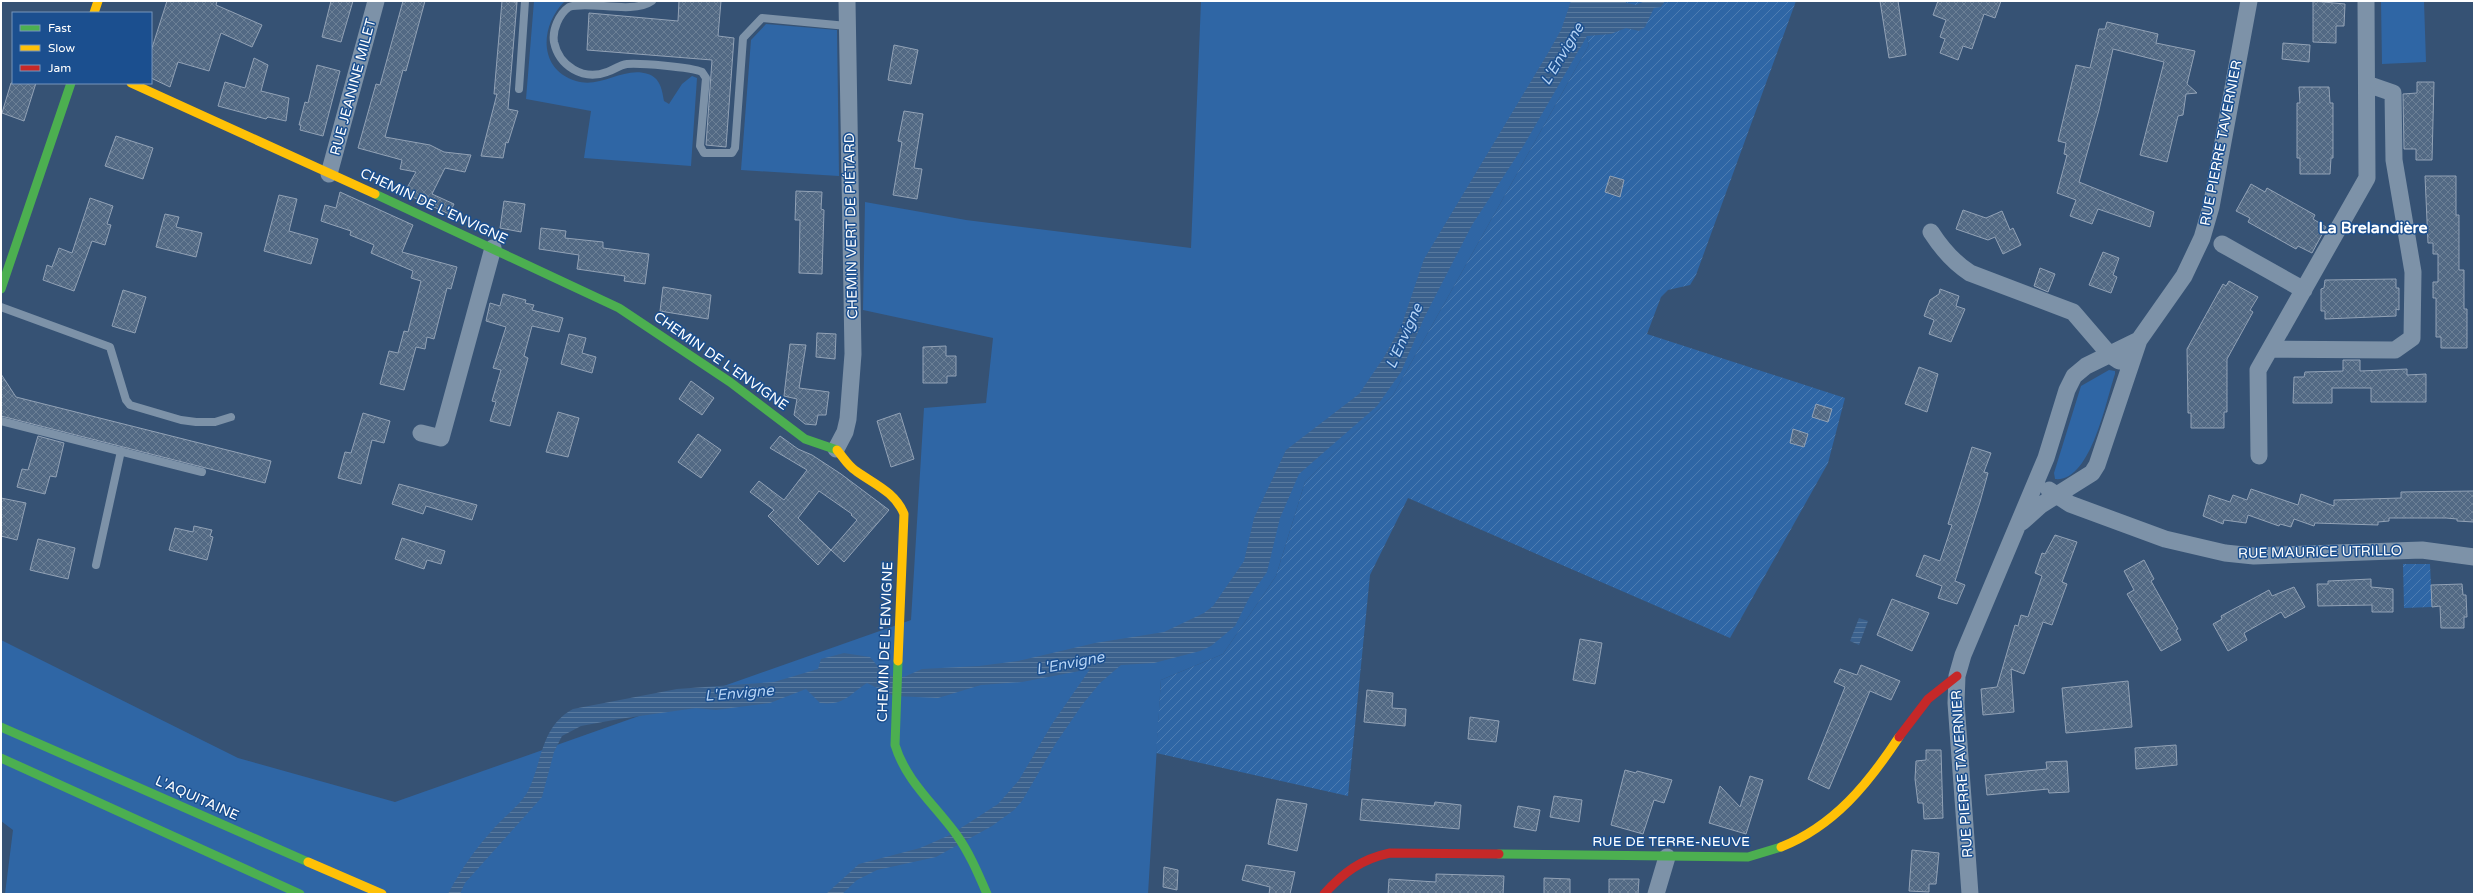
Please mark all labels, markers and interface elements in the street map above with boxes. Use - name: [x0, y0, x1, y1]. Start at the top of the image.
- legend: [12, 12, 152, 84]
- street label: RUE JEANINE MILET: [327, 16, 380, 157]
- water label: L'Envigne: [1536, 18, 1588, 88]
- text: Fast: [48, 21, 72, 35]
- text: Slow: [48, 41, 75, 55]
- street label: RUE PIERRE TAVERNIER: [2197, 59, 2245, 227]
- text: Jam: [48, 61, 71, 75]
- street label: CHEMIN VERT DE PIÉTARD: [841, 133, 861, 319]
- street label: CHEMIN DE L'ENVIGNE: [358, 164, 510, 248]
- district label: La Brelandière: [2318, 218, 2428, 238]
- water label: L'Envigne: [1382, 299, 1427, 371]
- street label: CHEMIN DE L'ENVIGNE: [650, 308, 792, 414]
- street label: RUE MAURICE UTRILLO: [2238, 542, 2402, 562]
- street label: CHEMIN DE L'ENVIGNE: [874, 561, 896, 723]
- water label: L'Envigne: [1034, 647, 1107, 678]
- water label: L'Envigne: [704, 681, 776, 705]
- street label: RUE PIERRE TAVERNIER: [1948, 689, 1976, 859]
- street label: L'AQUITAINE: [153, 772, 241, 824]
- street label: RUE DE TERRE-NEUVE: [1592, 833, 1750, 850]

